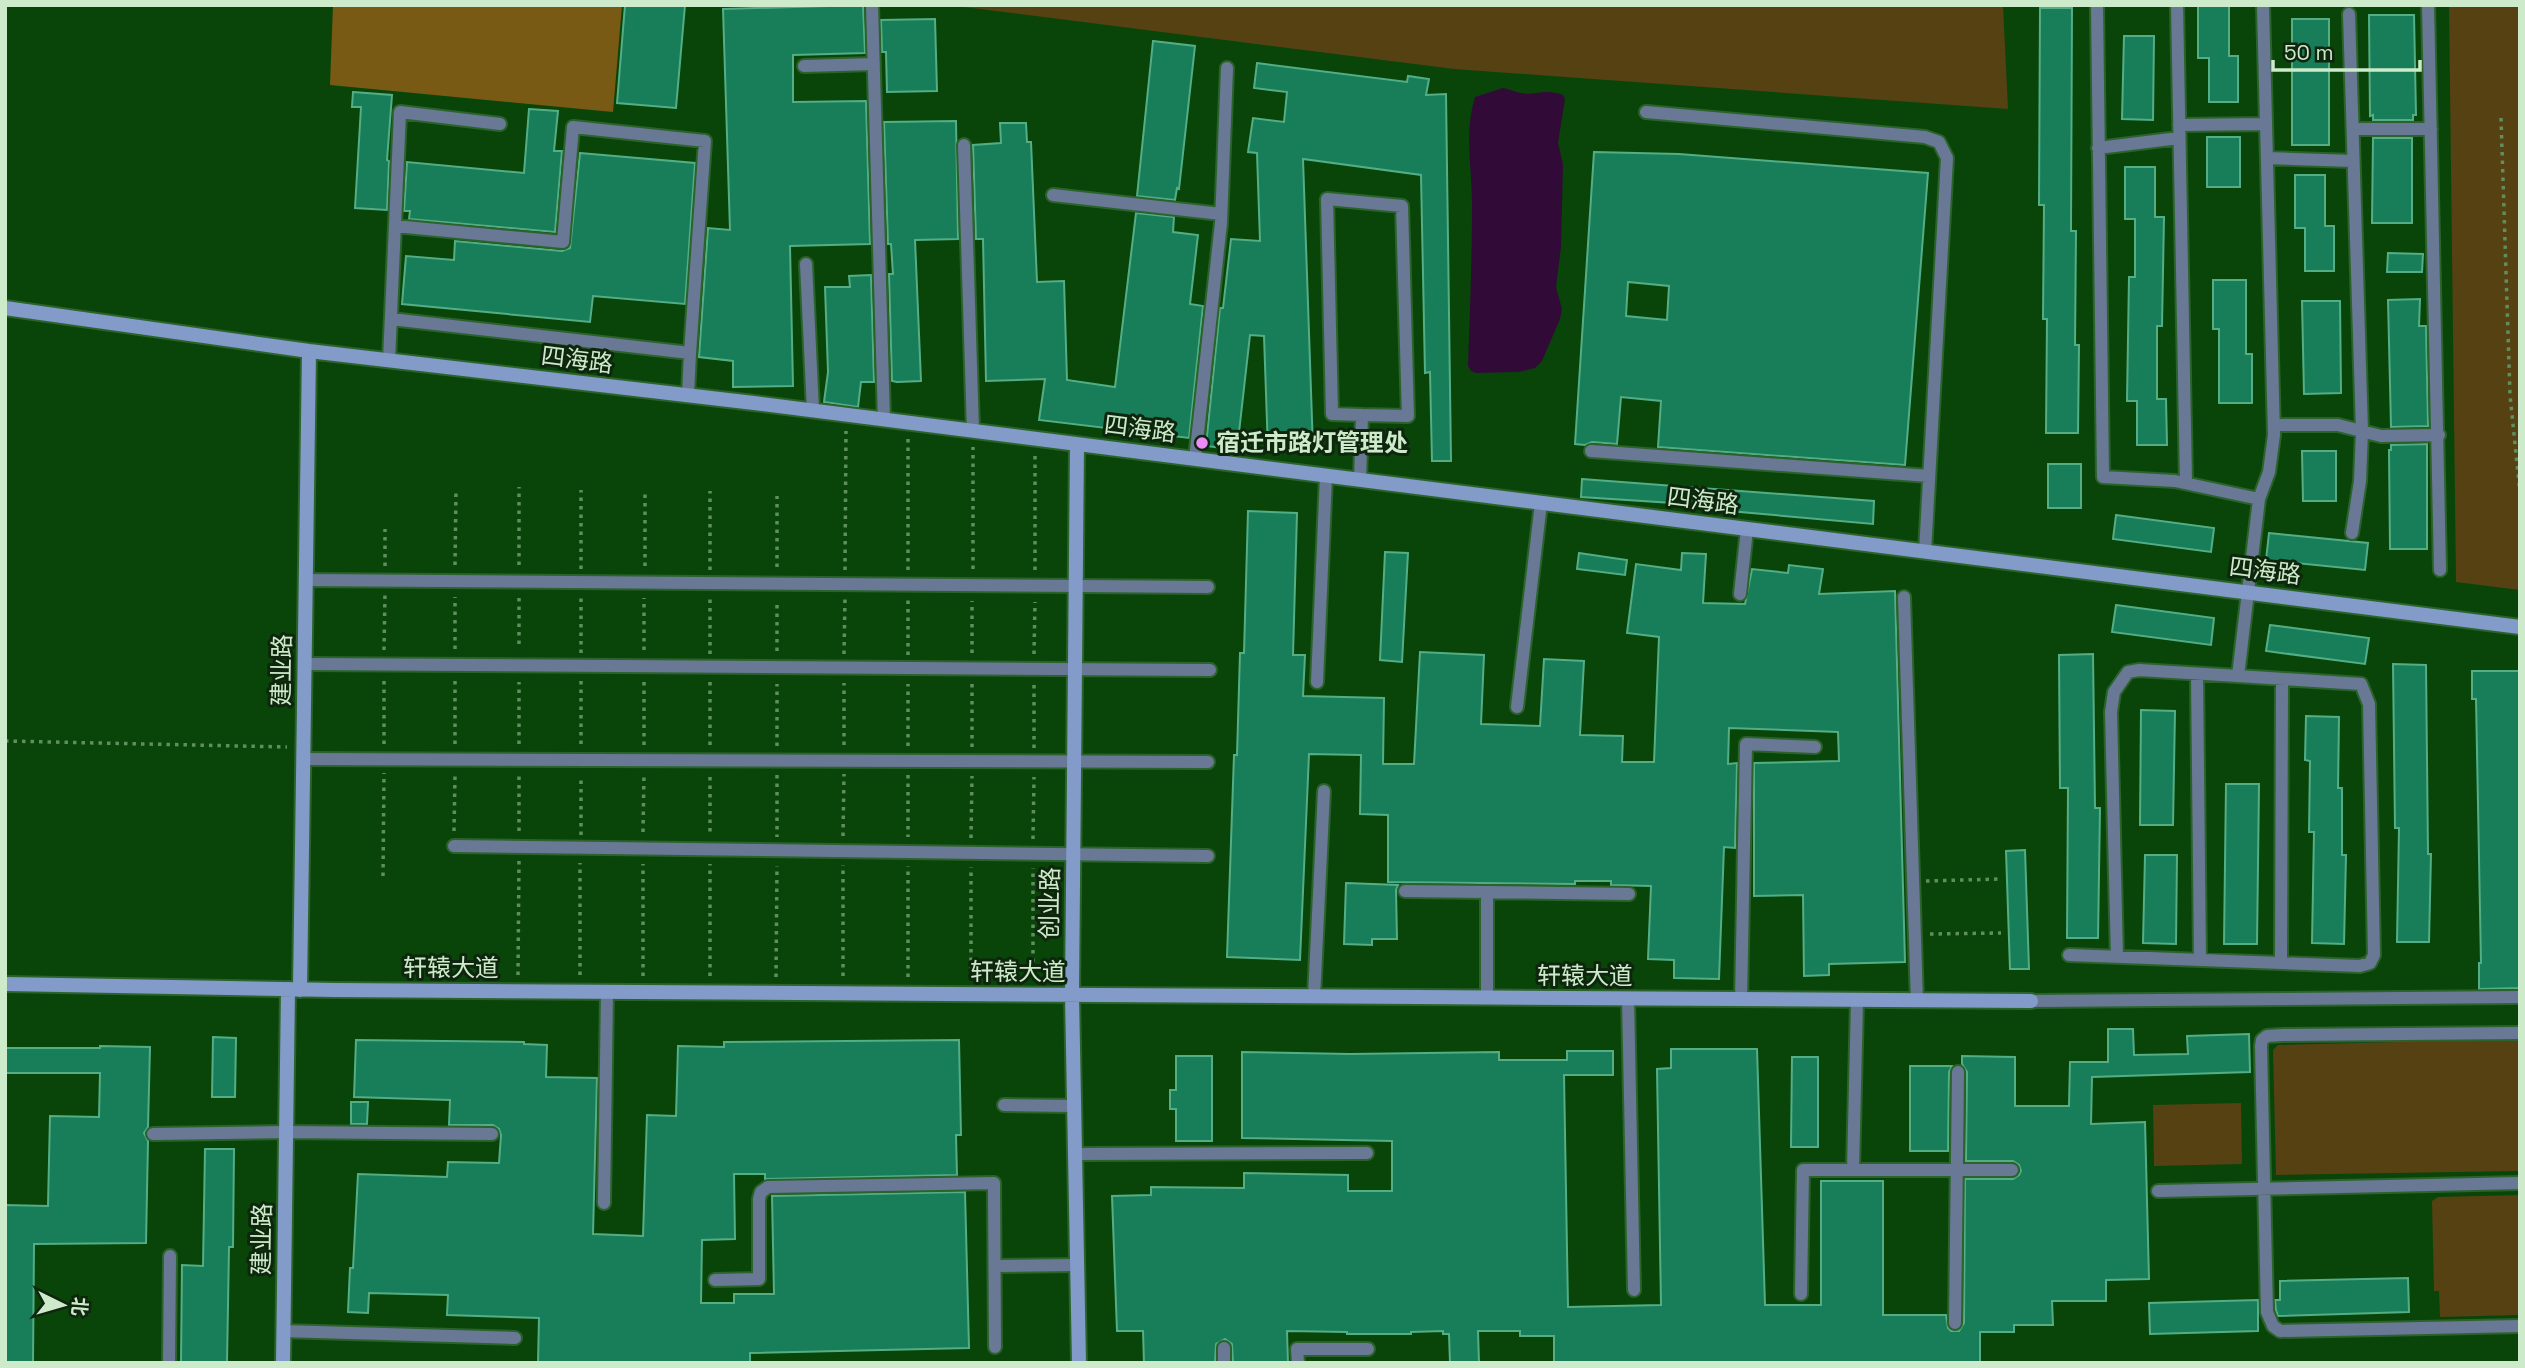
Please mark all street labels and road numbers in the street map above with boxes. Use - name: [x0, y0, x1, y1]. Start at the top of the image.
- street label: 四海路: [539, 340, 615, 379]
- street label: 四海路: [1102, 409, 1178, 448]
- street label: 四海路: [1665, 481, 1741, 520]
- street label: 四海路: [2227, 551, 2303, 590]
- street label: 建业路: [265, 634, 298, 706]
- street label: 创业路: [1033, 867, 1066, 939]
- street label: 轩辕大道: [403, 952, 499, 983]
- street label: 轩辕大道: [970, 956, 1066, 987]
- street label: 轩辕大道: [1537, 960, 1633, 991]
- street label: 建业路: [245, 1203, 278, 1275]

